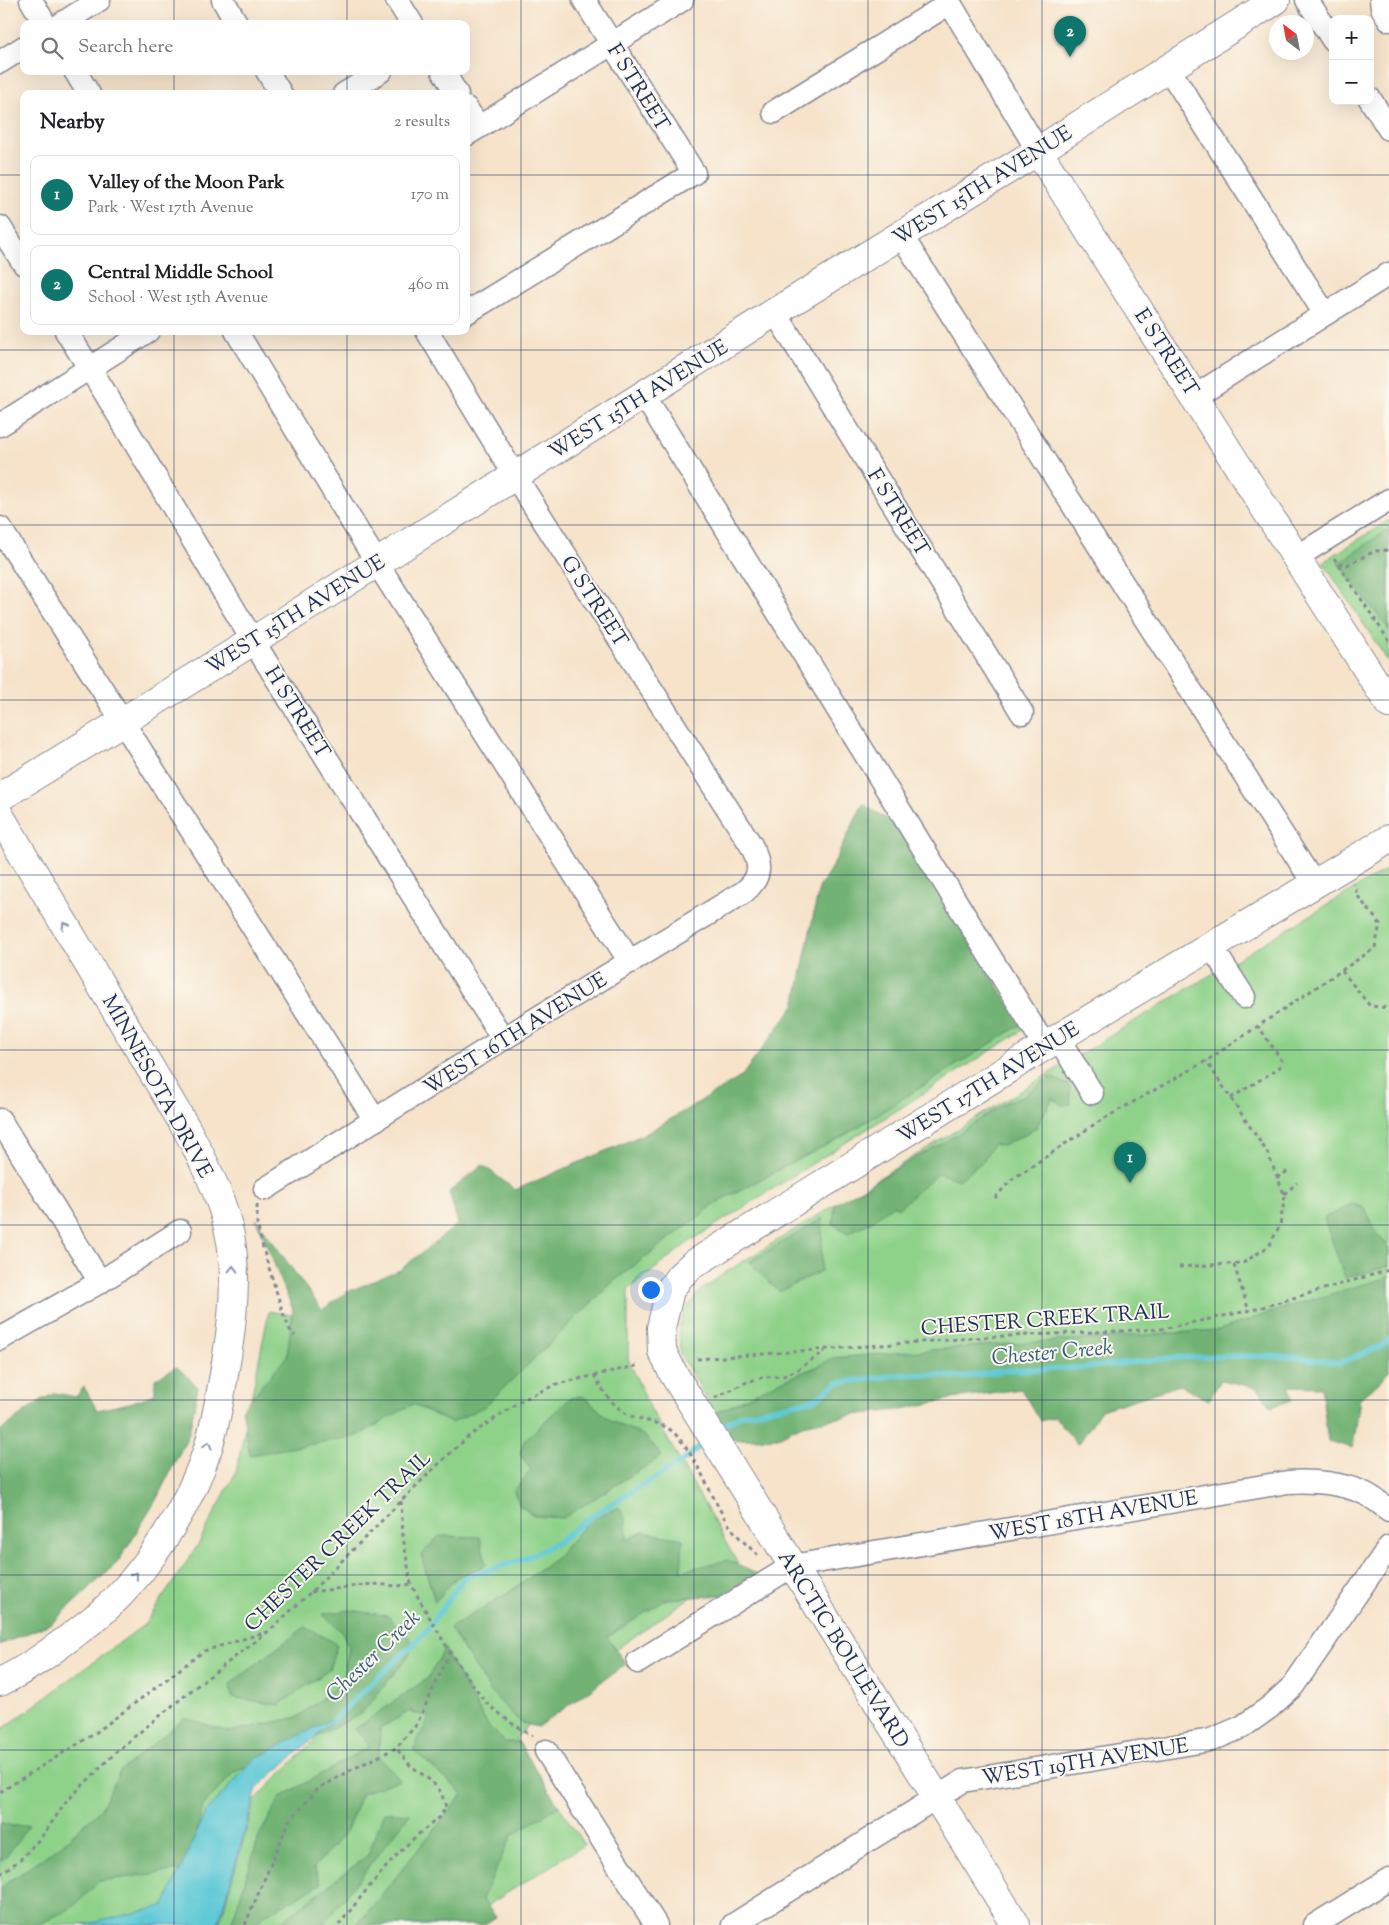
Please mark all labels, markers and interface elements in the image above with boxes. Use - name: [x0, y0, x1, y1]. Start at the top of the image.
- north arrow: [1269, 15, 1314, 60]
- map controls: [1329, 15, 1374, 105]
- button: +: [1329, 15, 1374, 60]
- pin: 2: [1054, 16, 1086, 57]
- search box: [20, 20, 470, 75]
- icon: search: [38, 34, 66, 62]
- text: Search here: [78, 34, 173, 61]
- street label: F STREET: [598, 38, 676, 138]
- button: −: [1329, 60, 1374, 105]
- text: Nearby: [40, 108, 105, 138]
- text: 2 results: [394, 111, 450, 134]
- street label: WEST 15TH AVENUE: [888, 119, 1079, 254]
- text: Valley of the Moon Park: [88, 170, 284, 197]
- text: 1: [54, 184, 60, 207]
- text: 170 m: [411, 184, 449, 207]
- text: Park · West 17th Avenue: [88, 197, 253, 220]
- text: Central Middle School: [88, 260, 273, 287]
- text: 2: [53, 274, 61, 297]
- text: 460 m: [408, 274, 449, 297]
- text: School · West 15th Avenue: [88, 287, 268, 310]
- street label: E STREET: [1126, 303, 1205, 403]
- street label: WEST 15TH AVENUE: [544, 333, 735, 468]
- street label: F STREET: [858, 463, 936, 563]
- street label: WEST 15TH AVENUE: [201, 548, 392, 683]
- street label: G STREET: [552, 550, 634, 654]
- street label: H STREET: [256, 661, 337, 765]
- one-way arrow: [62, 922, 72, 931]
- street label: WEST 16TH AVENUE: [418, 966, 614, 1103]
- street label: MINNESOTA DRIVE: [93, 990, 219, 1184]
- street label: WEST 17TH AVENUE: [892, 1015, 1086, 1152]
- pin: 1: [1114, 1142, 1146, 1183]
- one-way arrow: [228, 1264, 238, 1272]
- your location: [638, 1277, 664, 1303]
- street label: CHESTER CREEK TRAIL: [920, 1297, 1171, 1345]
- water label: Chester Creek: [990, 1333, 1114, 1375]
- one-way arrow: [203, 1441, 213, 1449]
- street label: CHESTER CREEK TRAIL: [238, 1445, 439, 1640]
- street label: WEST 18TH AVENUE: [987, 1484, 1200, 1550]
- street label: ARCTIC BOULEVARD: [769, 1545, 915, 1755]
- one-way arrow: [130, 1572, 138, 1581]
- water label: Chester Creek: [319, 1604, 429, 1711]
- street label: WEST 19TH AVENUE: [980, 1732, 1191, 1794]

